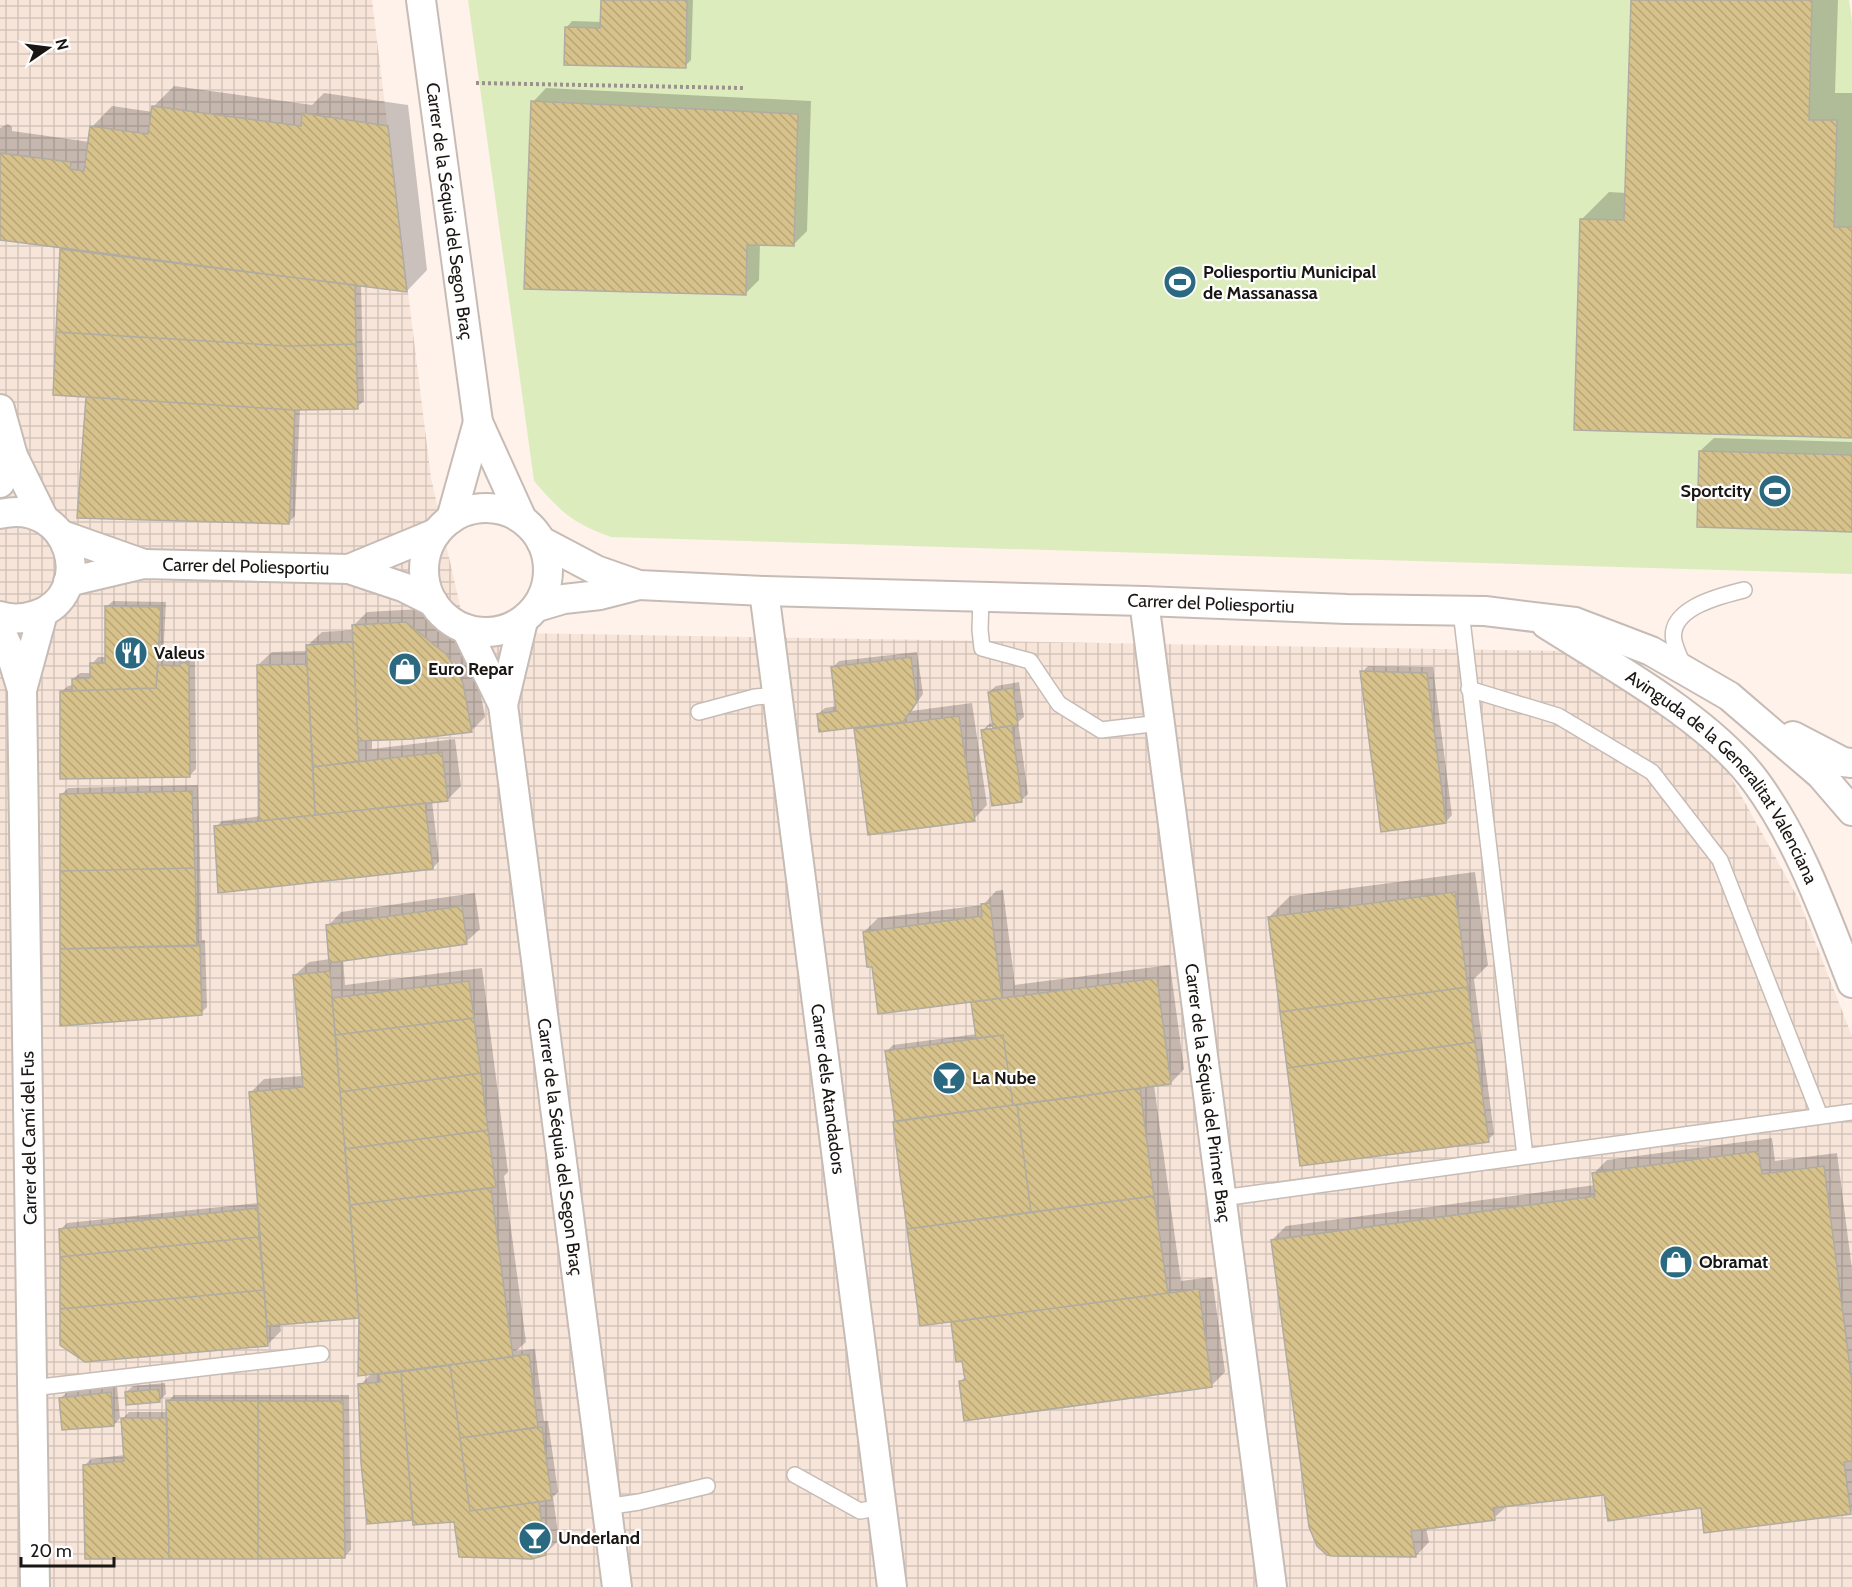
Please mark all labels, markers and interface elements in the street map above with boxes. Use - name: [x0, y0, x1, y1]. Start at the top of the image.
- north arrow: [18, 18, 78, 78]
- text: N: [51, 37, 73, 52]
- street label: Carrer de la Séquia del Segon Braç: [421, 81, 478, 341]
- place label: Poliesportiu Municipal de Massanassa: [1203, 261, 1376, 304]
- sports icon: Poliesportiu Municipal de Massanassa: [1162, 264, 1198, 300]
- sports icon: Sportcity: [1757, 473, 1793, 509]
- place label: Sportcity: [1681, 480, 1752, 502]
- street label: Carrer del Poliesportiu: [162, 553, 330, 580]
- street label: Carrer del Poliesportiu: [1127, 590, 1295, 618]
- restaurant icon: Valeus: [113, 635, 149, 671]
- place label: Valeus: [154, 642, 205, 664]
- shop icon: Euro Repar: [387, 651, 423, 687]
- place label: Euro Repar: [428, 658, 514, 680]
- street label: Avinguda de la Generalitat Valenciana: [1622, 665, 1822, 888]
- street label: Carrer de la Séquia del Primer Braç: [1180, 962, 1236, 1224]
- street label: Carrer dels Atandadors: [806, 1002, 850, 1176]
- street label: Carrer de la Séquia del Segon Braç: [533, 1017, 588, 1277]
- street label: Carrer del Camí del Fus: [16, 1051, 42, 1225]
- bar icon: La Nube: [931, 1060, 967, 1096]
- place label: La Nube: [972, 1067, 1036, 1089]
- shop icon: Obramat: [1658, 1244, 1694, 1280]
- place label: Obramat: [1699, 1251, 1768, 1273]
- bar icon: Underland: [517, 1520, 553, 1556]
- place label: Underland: [558, 1527, 640, 1549]
- scale bar: [21, 1530, 114, 1568]
- text: 20 m: [30, 1540, 72, 1562]

